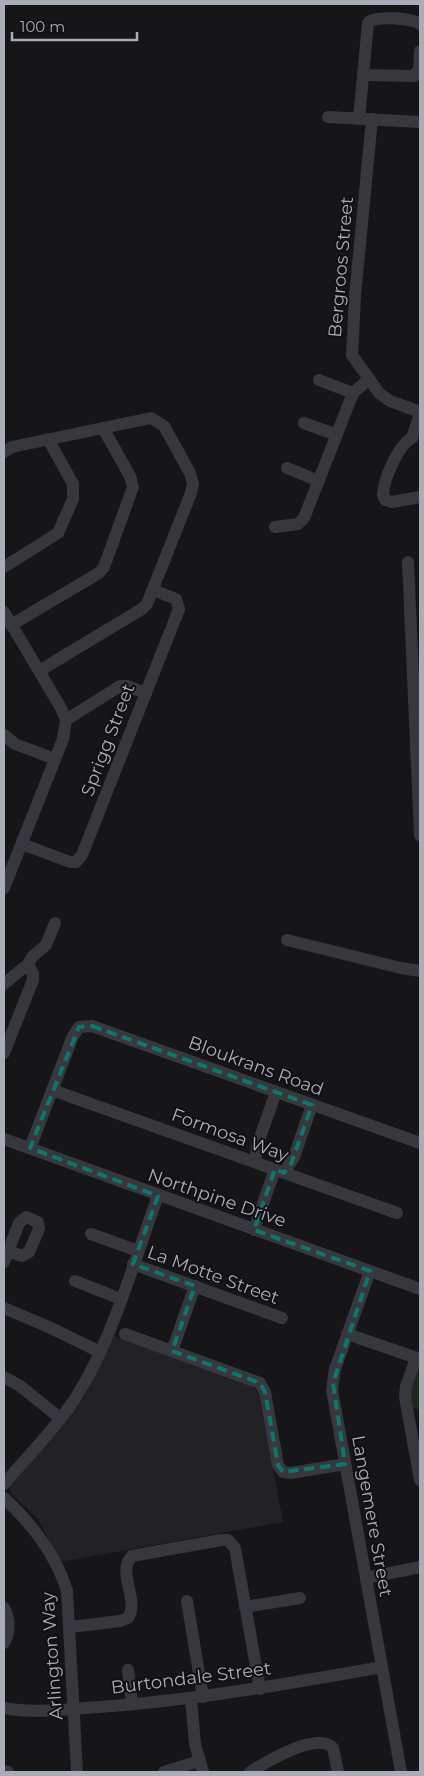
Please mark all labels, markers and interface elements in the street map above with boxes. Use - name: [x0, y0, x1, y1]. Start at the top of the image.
- scale bar: [12, 10, 138, 42]
- text: 100 m: [20, 17, 65, 36]
- street label: Bergroos Street: [324, 196, 358, 338]
- street label: Sprigg Street: [76, 681, 140, 799]
- street label: Bloukrans Road: [185, 1031, 327, 1101]
- street label: Formosa Way: [168, 1104, 292, 1166]
- street label: Northpine Drive: [145, 1164, 289, 1232]
- street label: La Motte Street: [144, 1241, 282, 1309]
- street label: Langemere Street: [347, 1434, 397, 1598]
- street label: Arlington Way: [37, 1591, 67, 1721]
- street label: Burtondale Street: [110, 1657, 272, 1699]

